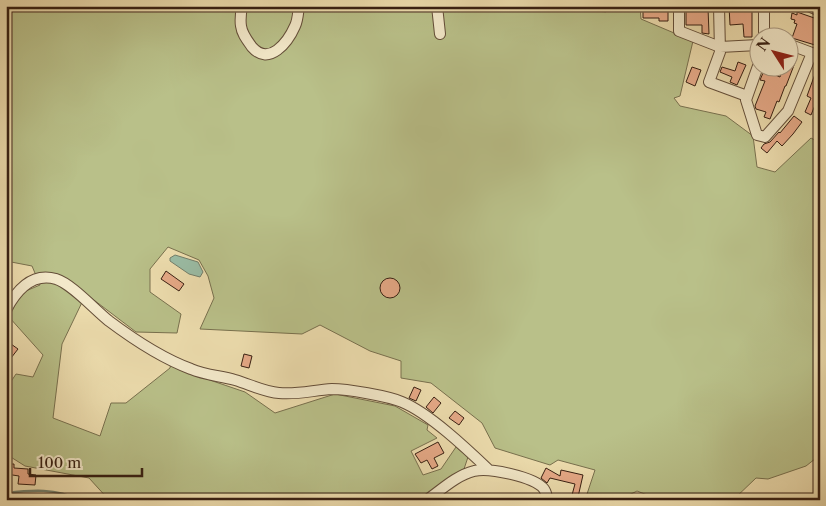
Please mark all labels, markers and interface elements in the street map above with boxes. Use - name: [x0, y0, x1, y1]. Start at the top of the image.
- north arrow: [748, 28, 798, 78]
- text: N: [753, 34, 774, 55]
- scale bar: [30, 446, 142, 478]
- text: 100 m: [38, 453, 81, 472]

